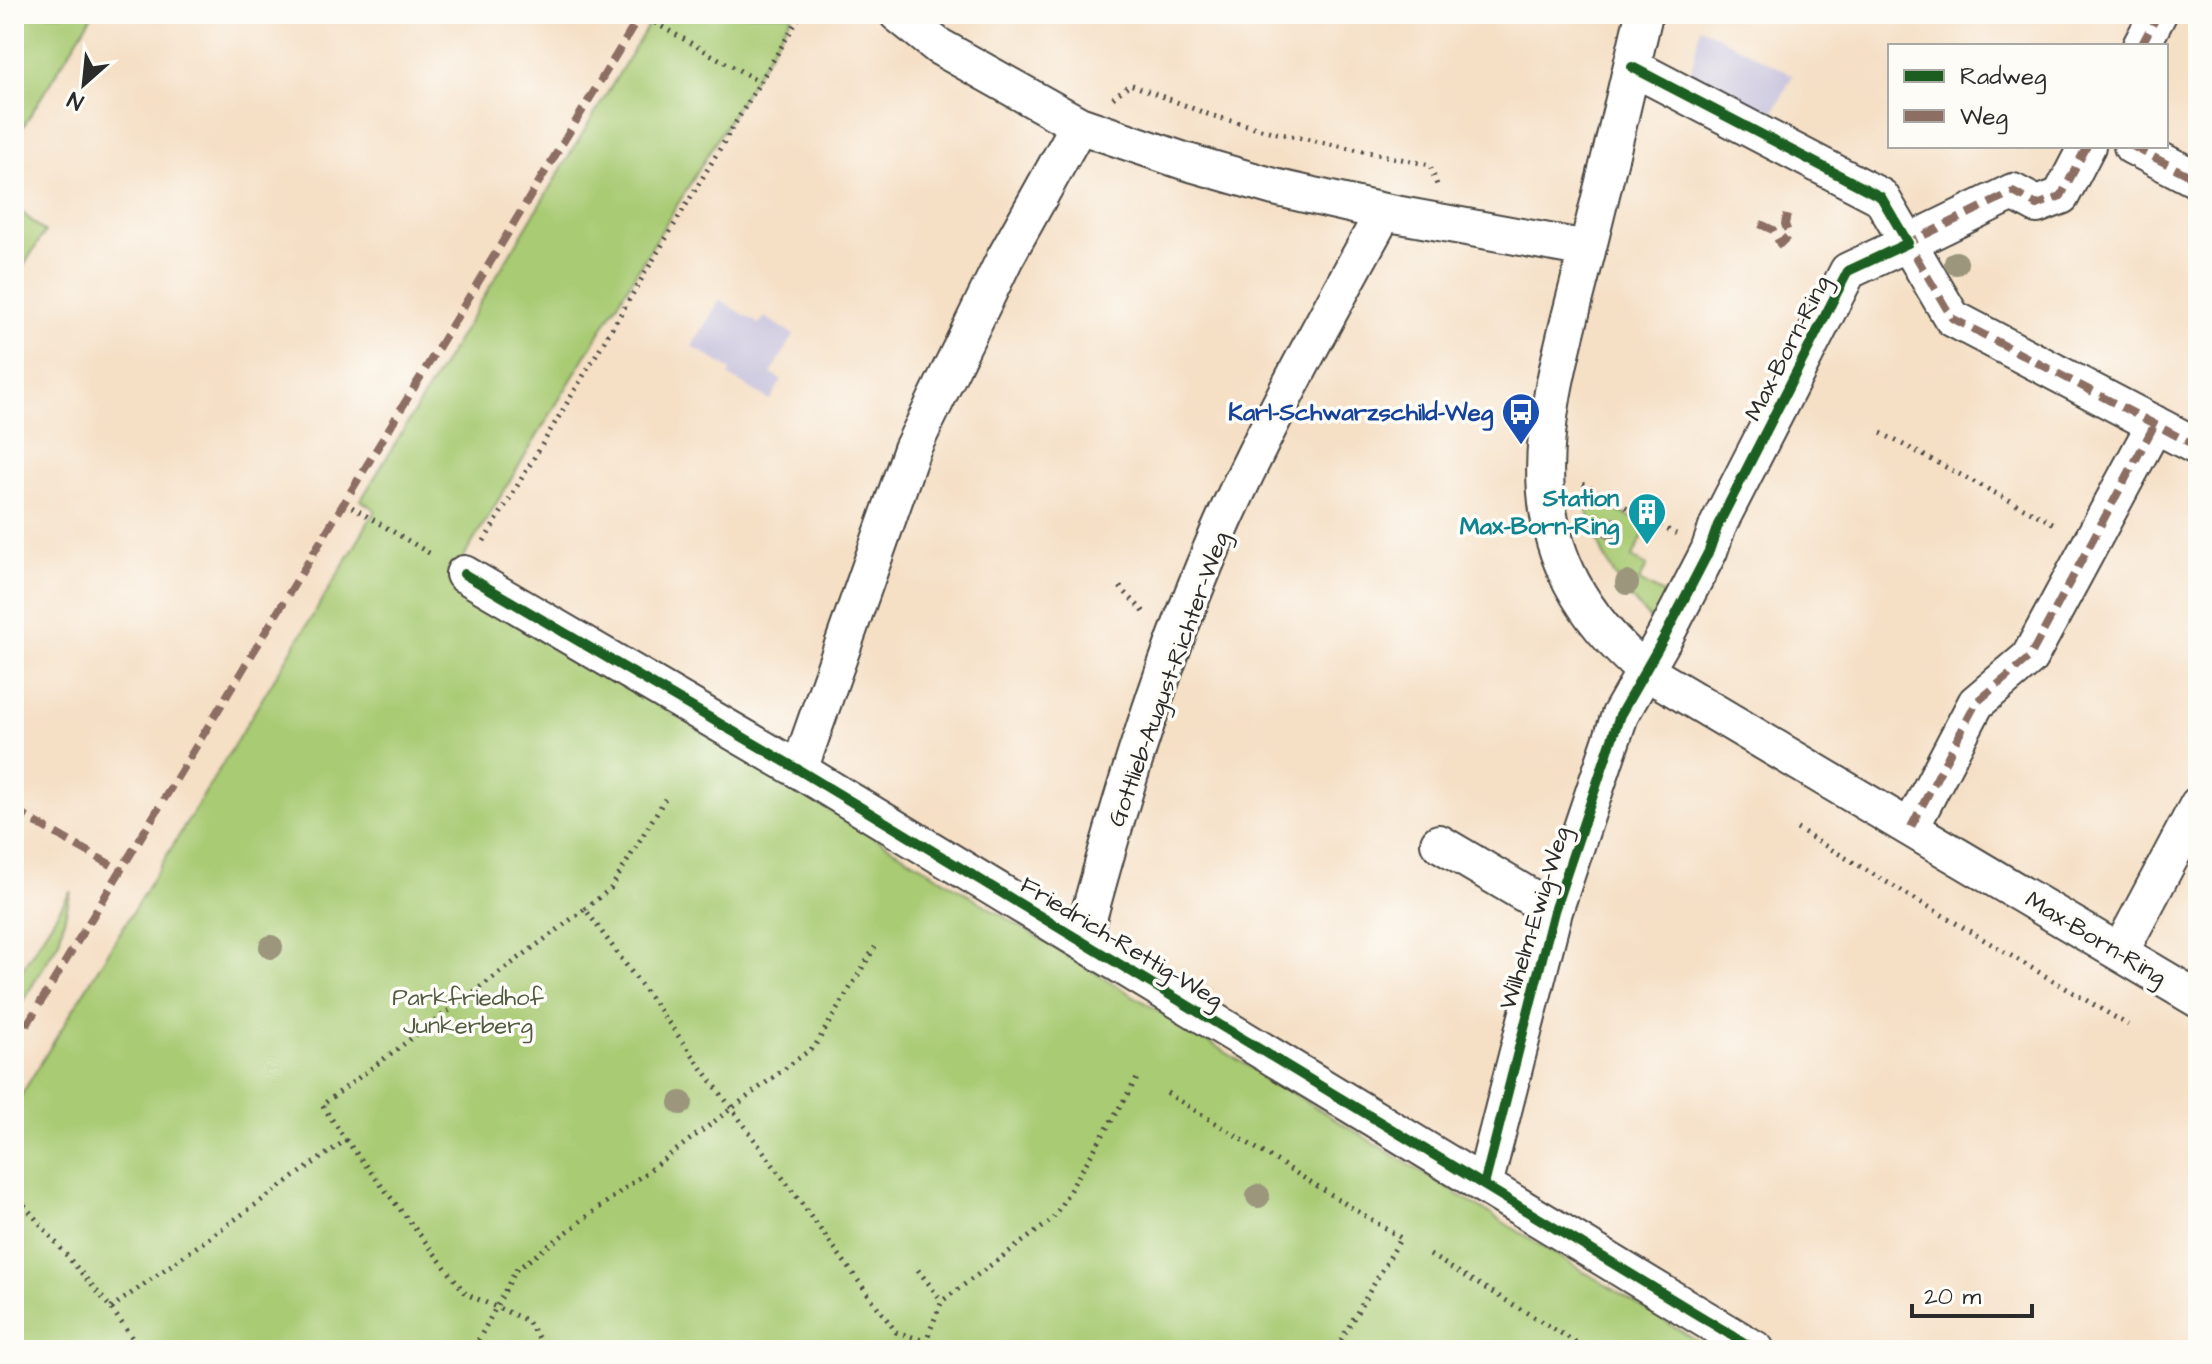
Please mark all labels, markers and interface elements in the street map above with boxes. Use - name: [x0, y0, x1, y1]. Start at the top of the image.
- north arrow: [44, 44, 124, 124]
- legend: [1888, 44, 2168, 148]
- text: Radweg: [1960, 60, 2046, 95]
- text: N: [62, 83, 89, 117]
- text: Weg: [1960, 100, 2008, 135]
- street label: Max-Born-Ring: [1737, 270, 1840, 428]
- bus stop icon: Karl-Schwarzschild-Weg: [1500, 391, 1542, 446]
- place label: Karl-Schwarzschild-Weg: [1228, 396, 1494, 431]
- place label: Station Max-Born-Ring: [1460, 482, 1620, 545]
- building icon: Station Max-Born-Ring: [1626, 491, 1668, 546]
- street label: Gottlieb-August-Richter-Weg: [1100, 527, 1239, 832]
- street label: Wilhelm-Ewig-Weg: [1491, 823, 1580, 1014]
- street label: Friedrich-Rettig-Weg: [1013, 869, 1229, 1018]
- street label: Max-Born-Ring: [2018, 883, 2172, 995]
- park label: Parkfriedhof Junkerberg: [392, 981, 545, 1044]
- scale bar: [1912, 1268, 2032, 1318]
- text: 20 m: [1924, 1280, 1981, 1314]

